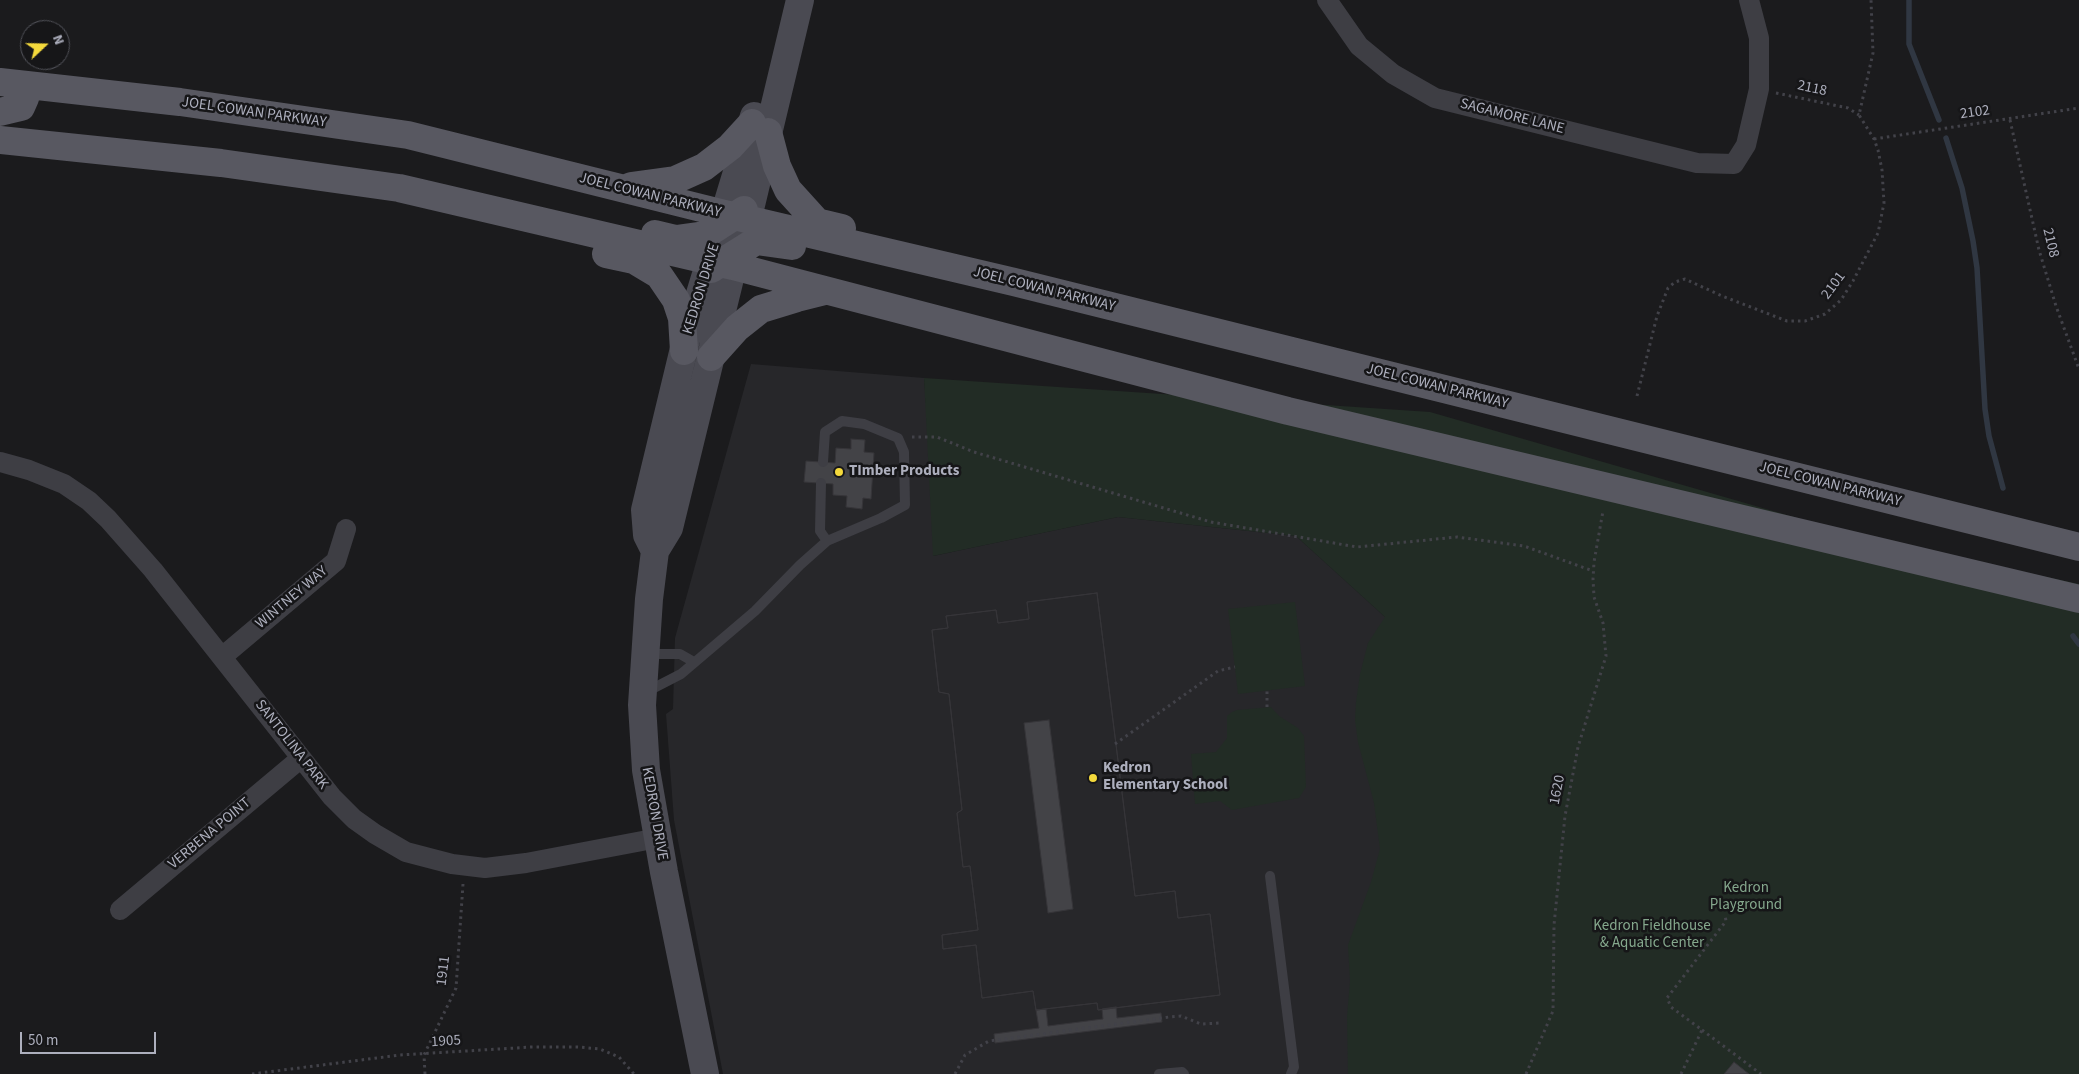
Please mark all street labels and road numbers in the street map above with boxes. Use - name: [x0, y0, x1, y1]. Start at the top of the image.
- street label: 2118: [1796, 77, 1828, 101]
- street label: JOEL COWAN PARKWAY: [181, 94, 327, 132]
- street label: SAGAMORE LANE: [1458, 95, 1566, 139]
- street label: 2102: [1959, 102, 1991, 124]
- street label: JOEL COWAN PARKWAY: [577, 170, 723, 222]
- street label: 2108: [2038, 226, 2062, 260]
- street label: KEDRON DRIVE: [680, 241, 724, 337]
- street label: JOEL COWAN PARKWAY: [971, 264, 1117, 316]
- street label: 2101: [1818, 269, 1850, 303]
- street label: JOEL COWAN PARKWAY: [1364, 361, 1510, 413]
- street label: JOEL COWAN PARKWAY: [1757, 459, 1903, 511]
- street label: WINTNEY WAY: [252, 563, 332, 633]
- street label: SANTOLINA PARK: [250, 697, 332, 793]
- street label: KEDRON DRIVE: [637, 766, 671, 862]
- street label: 1620: [1546, 774, 1570, 806]
- street label: VERBENA POINT: [165, 794, 255, 874]
- street label: 1911: [433, 955, 455, 987]
- street label: 1905: [430, 1032, 462, 1052]

